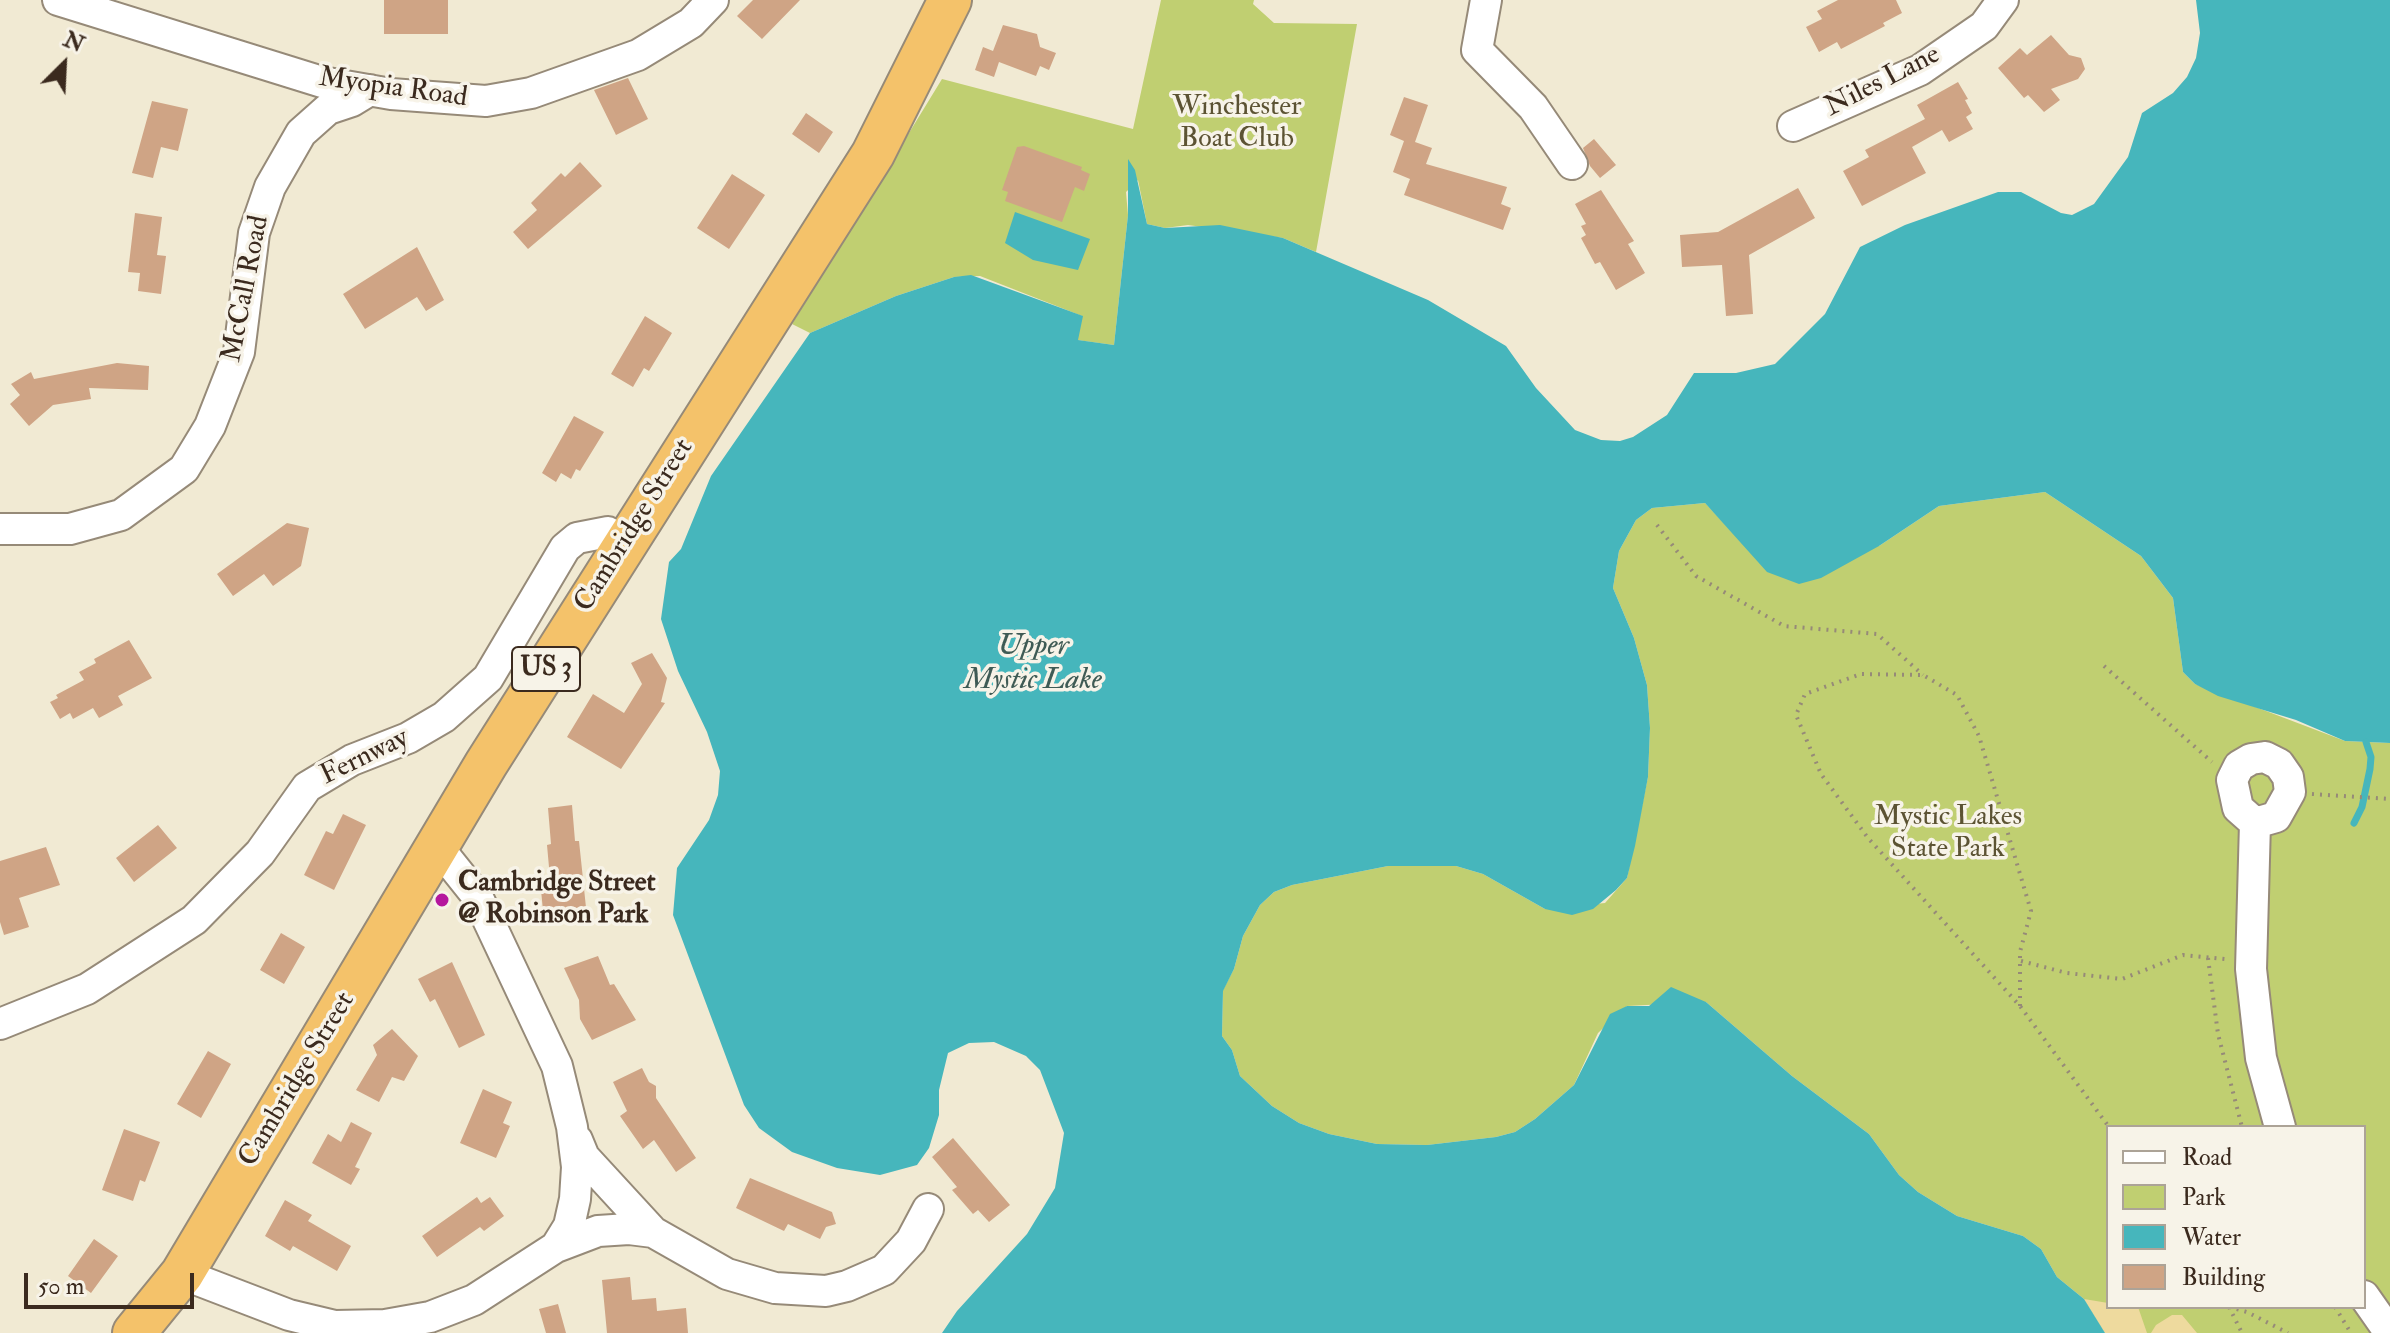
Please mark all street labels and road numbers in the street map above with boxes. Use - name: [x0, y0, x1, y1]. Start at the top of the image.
- street label: Niles Lane: [1820, 39, 1946, 125]
- street label: Myopia Road: [317, 62, 469, 116]
- street label: McCall Road: [216, 213, 278, 365]
- street label: Cambridge Street: [568, 433, 702, 619]
- road number: US 3: [512, 647, 580, 691]
- street label: Fernway: [315, 722, 415, 794]
- street label: Cambridge Street: [233, 987, 363, 1173]

